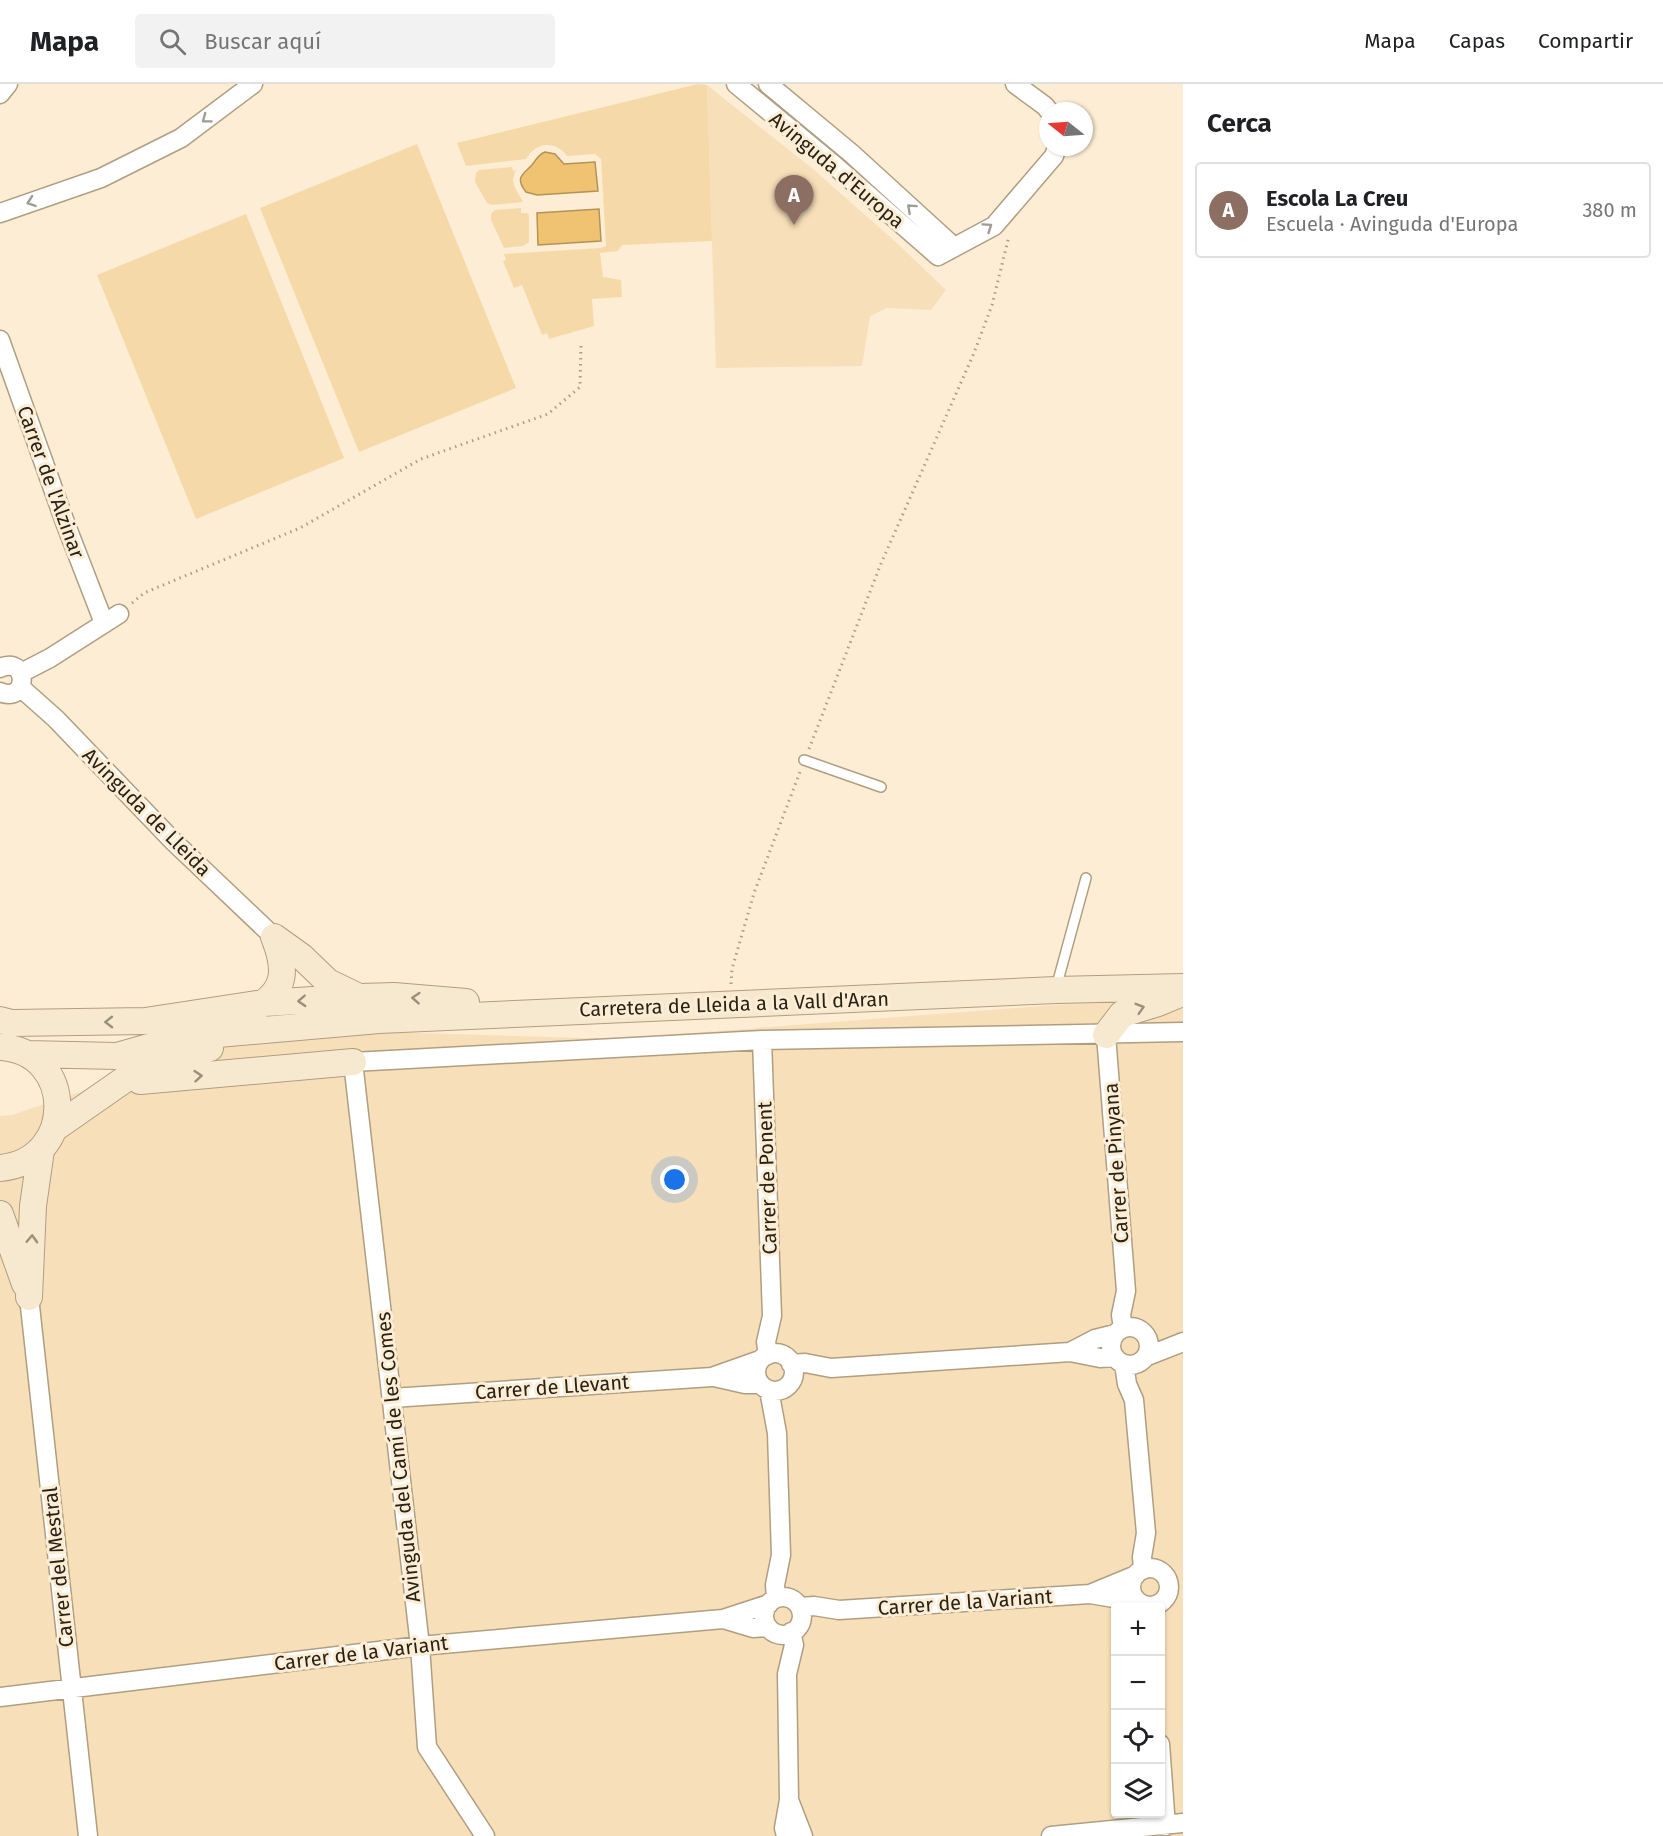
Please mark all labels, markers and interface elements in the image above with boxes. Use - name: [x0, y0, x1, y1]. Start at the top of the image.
- search box: [135, 14, 555, 68]
- text: Mapa: [30, 25, 99, 58]
- icon: search: [156, 25, 189, 58]
- text: Buscar aquí: [204, 28, 321, 55]
- text: Mapa: [1364, 28, 1416, 54]
- text: Capas: [1449, 28, 1505, 54]
- text: Compartir: [1538, 28, 1633, 54]
- north arrow: [1039, 102, 1093, 156]
- street label: Avinguda d'Europa: [765, 107, 909, 233]
- text: Cerca: [1207, 108, 1272, 139]
- one-way arrow: [201, 112, 212, 123]
- pin: A: [774, 176, 814, 225]
- text: Escola La Creu: [1266, 185, 1408, 212]
- one-way arrow: [26, 195, 37, 208]
- text: A: [1223, 198, 1234, 222]
- text: 380 m: [1582, 198, 1637, 222]
- one-way arrow: [907, 204, 918, 215]
- text: Escuela · Avinguda d'Europa: [1266, 212, 1518, 236]
- one-way arrow: [982, 224, 993, 235]
- street label: Carrer de l'Alzinar: [12, 403, 90, 562]
- street label: Avinguda de Lleida: [78, 743, 216, 881]
- street label: Carretera de Lleida a la Vall d'Aran: [579, 987, 889, 1021]
- one-way arrow: [412, 992, 421, 1005]
- one-way arrow: [298, 994, 307, 1007]
- one-way arrow: [1135, 1003, 1145, 1015]
- one-way arrow: [104, 1016, 113, 1028]
- one-way arrow: [194, 1070, 203, 1083]
- street label: Carrer de Pinyana: [1098, 1082, 1134, 1244]
- street label: Carrer de Ponent: [752, 1100, 782, 1255]
- your location: [660, 1165, 689, 1194]
- one-way arrow: [25, 1234, 38, 1243]
- street label: Avinguda del Camí de les Comes: [371, 1311, 425, 1603]
- street label: Carrer de Llevant: [474, 1370, 631, 1404]
- street label: Carrer del Mestral: [38, 1485, 78, 1648]
- street label: Carrer de la Variant: [877, 1584, 1054, 1620]
- map controls: [1111, 1602, 1165, 1818]
- button: +: [1111, 1602, 1165, 1656]
- street label: Carrer de la Variant: [273, 1630, 450, 1676]
- button: −: [1111, 1656, 1165, 1710]
- button: locate: [1111, 1710, 1165, 1764]
- button: layers: [1111, 1764, 1165, 1818]

